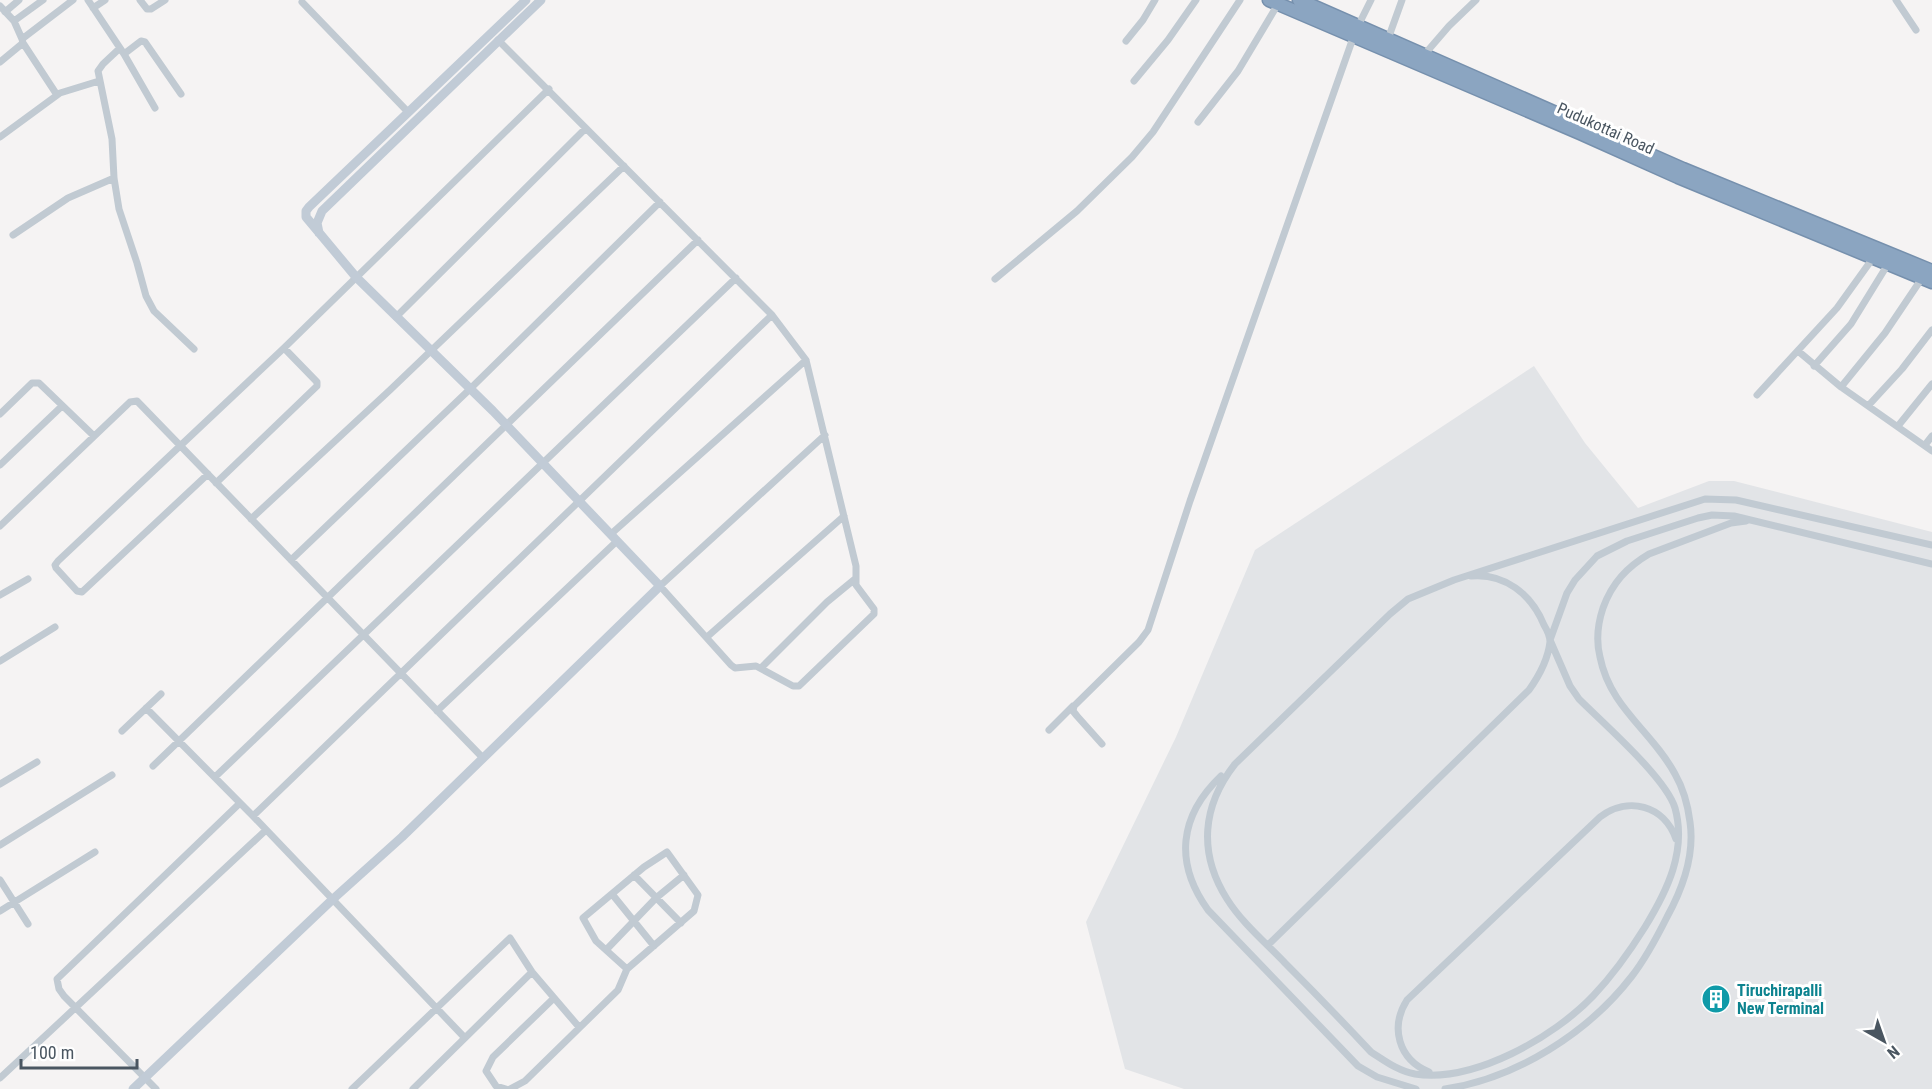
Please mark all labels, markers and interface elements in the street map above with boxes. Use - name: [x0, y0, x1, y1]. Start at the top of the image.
- street label: Pudukottai Road: [1554, 99, 1657, 158]
- place label: Tiruchirapalli New Terminal: [1737, 981, 1824, 1018]
- building icon: Tiruchirapalli New Terminal: [1700, 983, 1732, 1015]
- north arrow: [1854, 1011, 1914, 1071]
- scale bar: [21, 1032, 136, 1070]
- text: 100 m: [30, 1042, 74, 1063]
- text: N: [1883, 1042, 1903, 1063]

